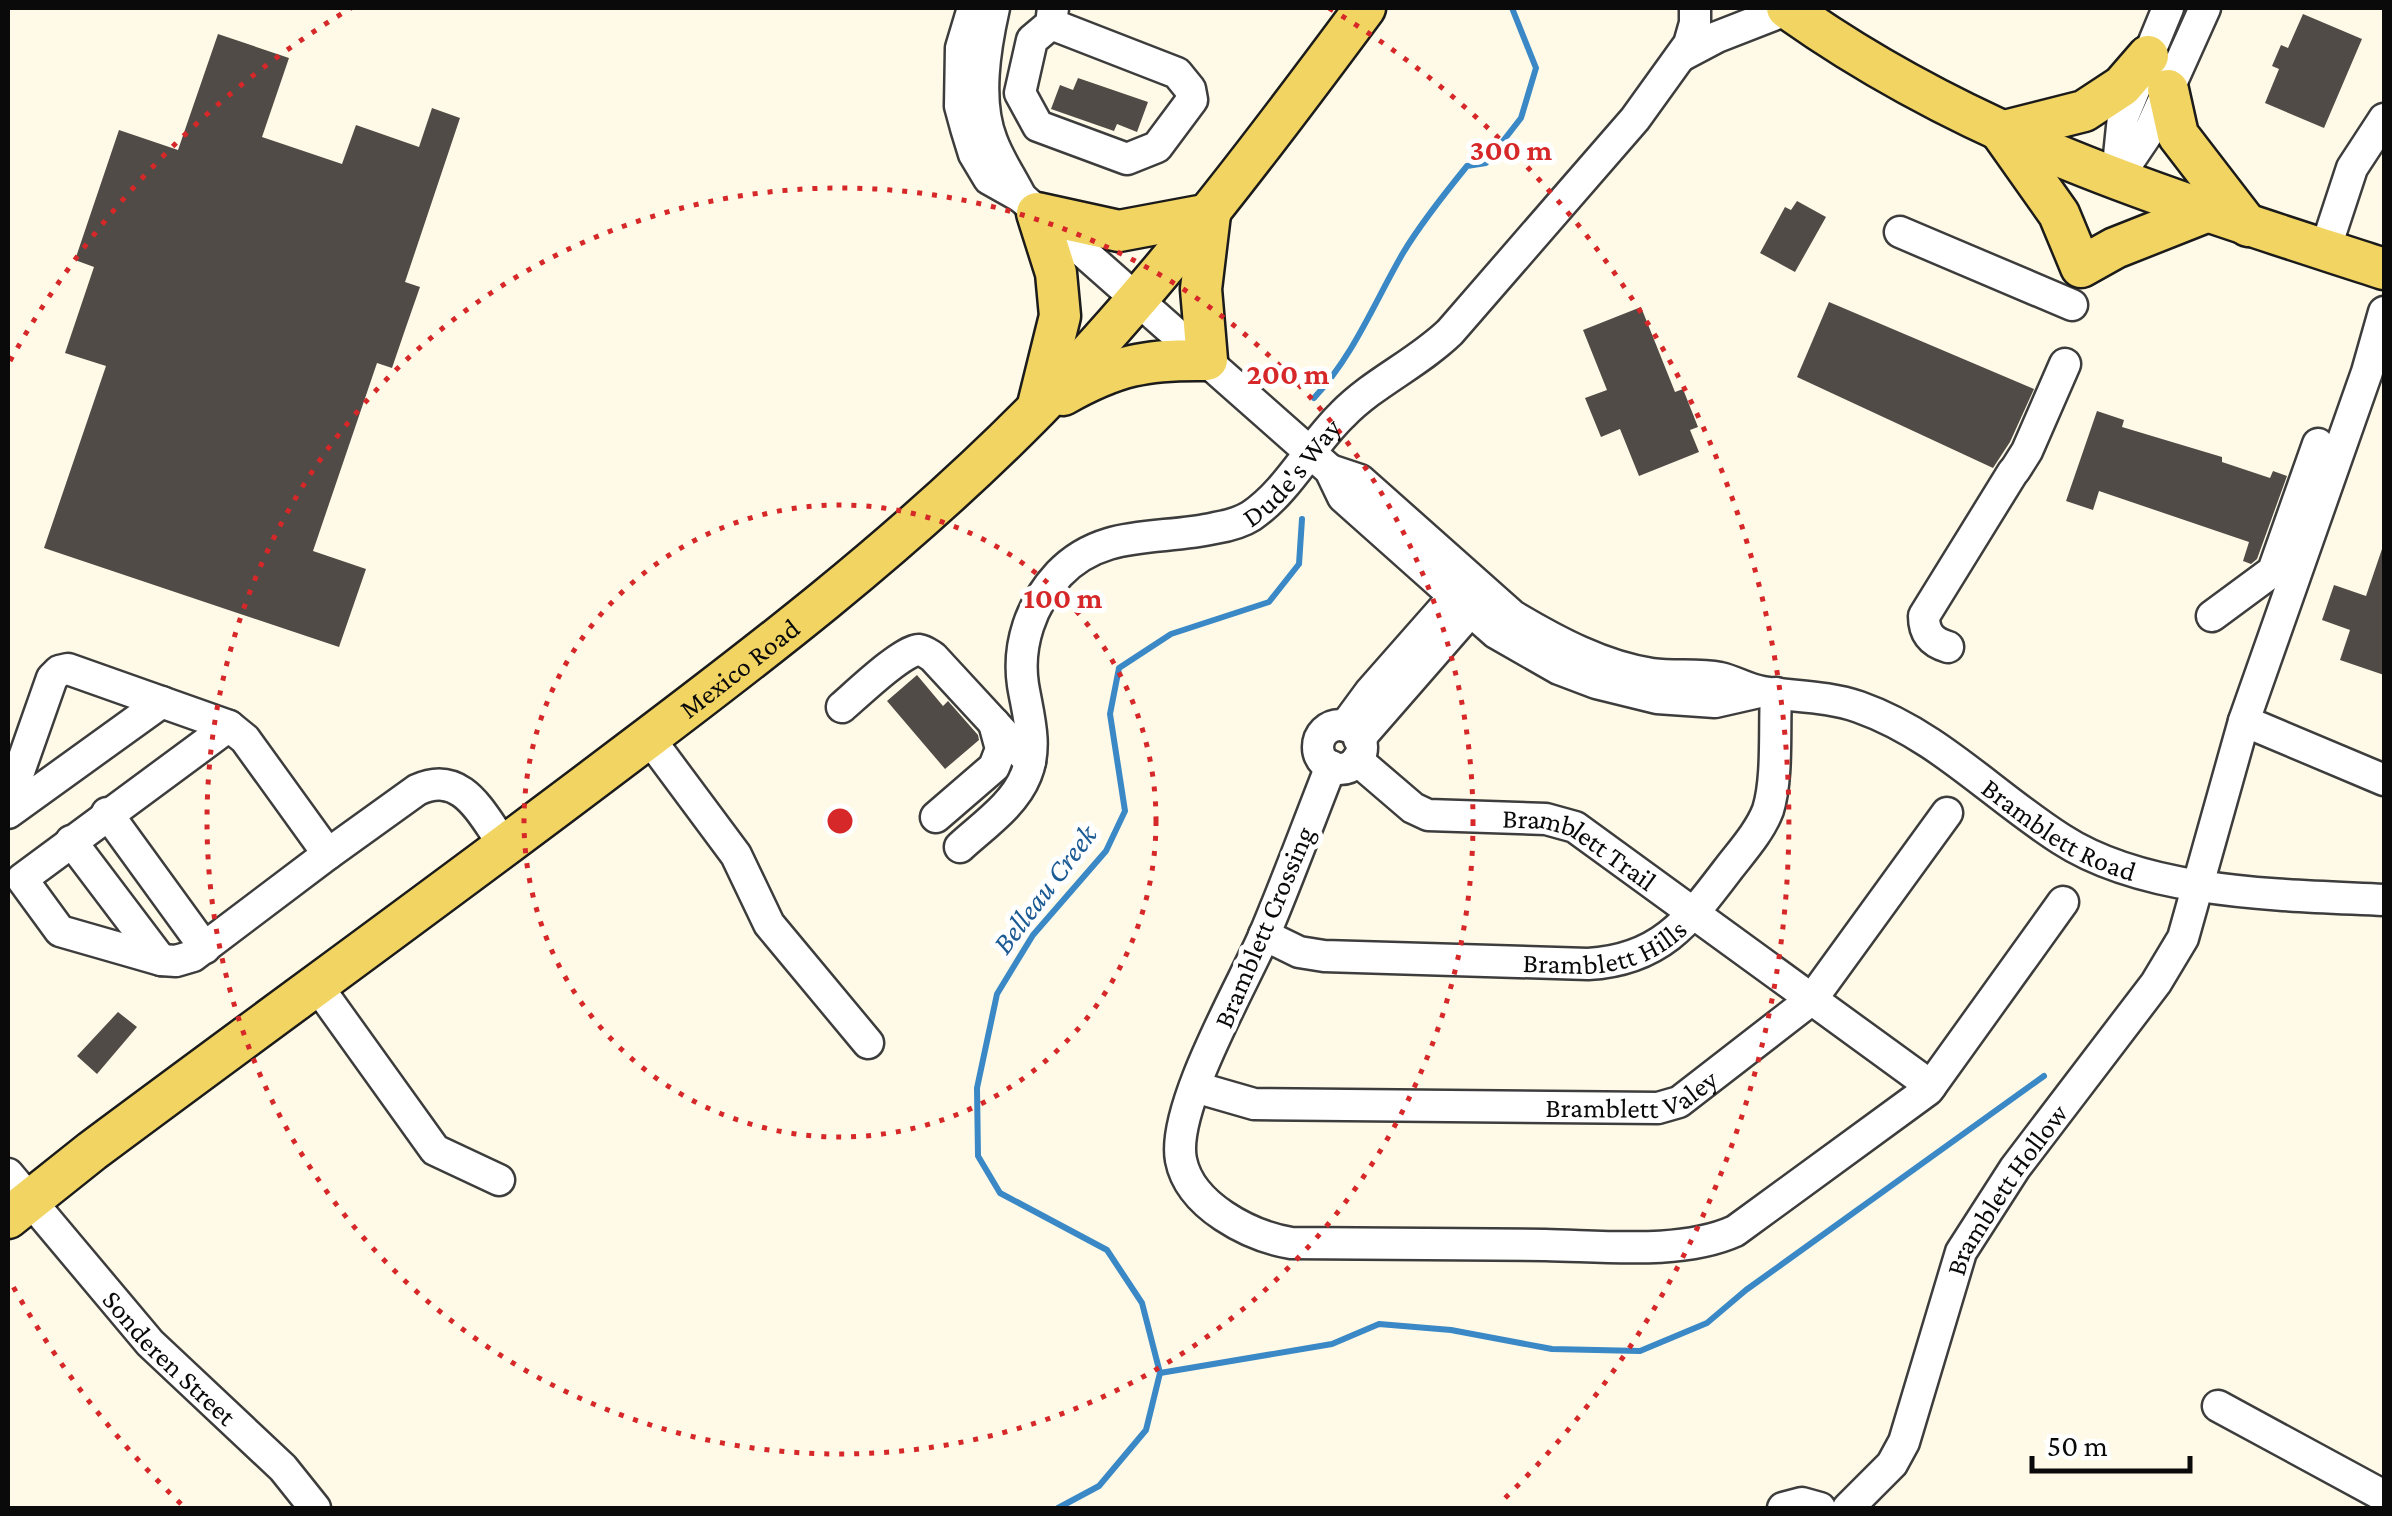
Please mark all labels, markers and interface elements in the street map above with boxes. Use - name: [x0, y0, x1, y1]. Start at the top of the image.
- text: 300 m: [1470, 133, 1553, 166]
- text: 200 m: [1247, 357, 1330, 390]
- street label: Dude's Way: [1236, 411, 1347, 533]
- text: 100 m: [1024, 581, 1103, 614]
- street label: Mexico Road: [673, 612, 805, 724]
- street label: Bramblett Road: [1976, 772, 2140, 887]
- street label: Bramblett Trail: [1502, 802, 1662, 896]
- centre of rings: [822, 803, 858, 839]
- water label: Belleau Creek: [985, 817, 1104, 960]
- street label: Bramblett Crossing: [1208, 821, 1321, 1032]
- street label: Bramblett Hills: [1522, 913, 1692, 980]
- street label: Bramblett Valey: [1545, 1062, 1724, 1124]
- street label: Bramblett Hollow: [1939, 1098, 2074, 1279]
- street label: Sonderen Street: [97, 1284, 243, 1432]
- scale bar: [2032, 1411, 2190, 1473]
- text: 50 m: [2047, 1429, 2108, 1462]

